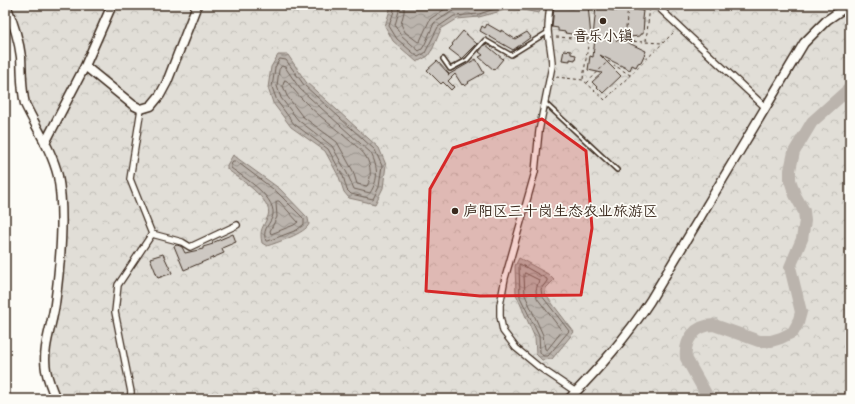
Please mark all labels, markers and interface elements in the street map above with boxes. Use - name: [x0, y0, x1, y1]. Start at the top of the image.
- marker: 音乐小镇: [598, 16, 608, 26]
- place label: 音乐小镇: [573, 27, 633, 49]
- place label: 庐阳区三十岗生态农业旅游区: [463, 202, 658, 224]
- marker: 庐阳区三十岗生态农业旅游区: [450, 206, 460, 216]

